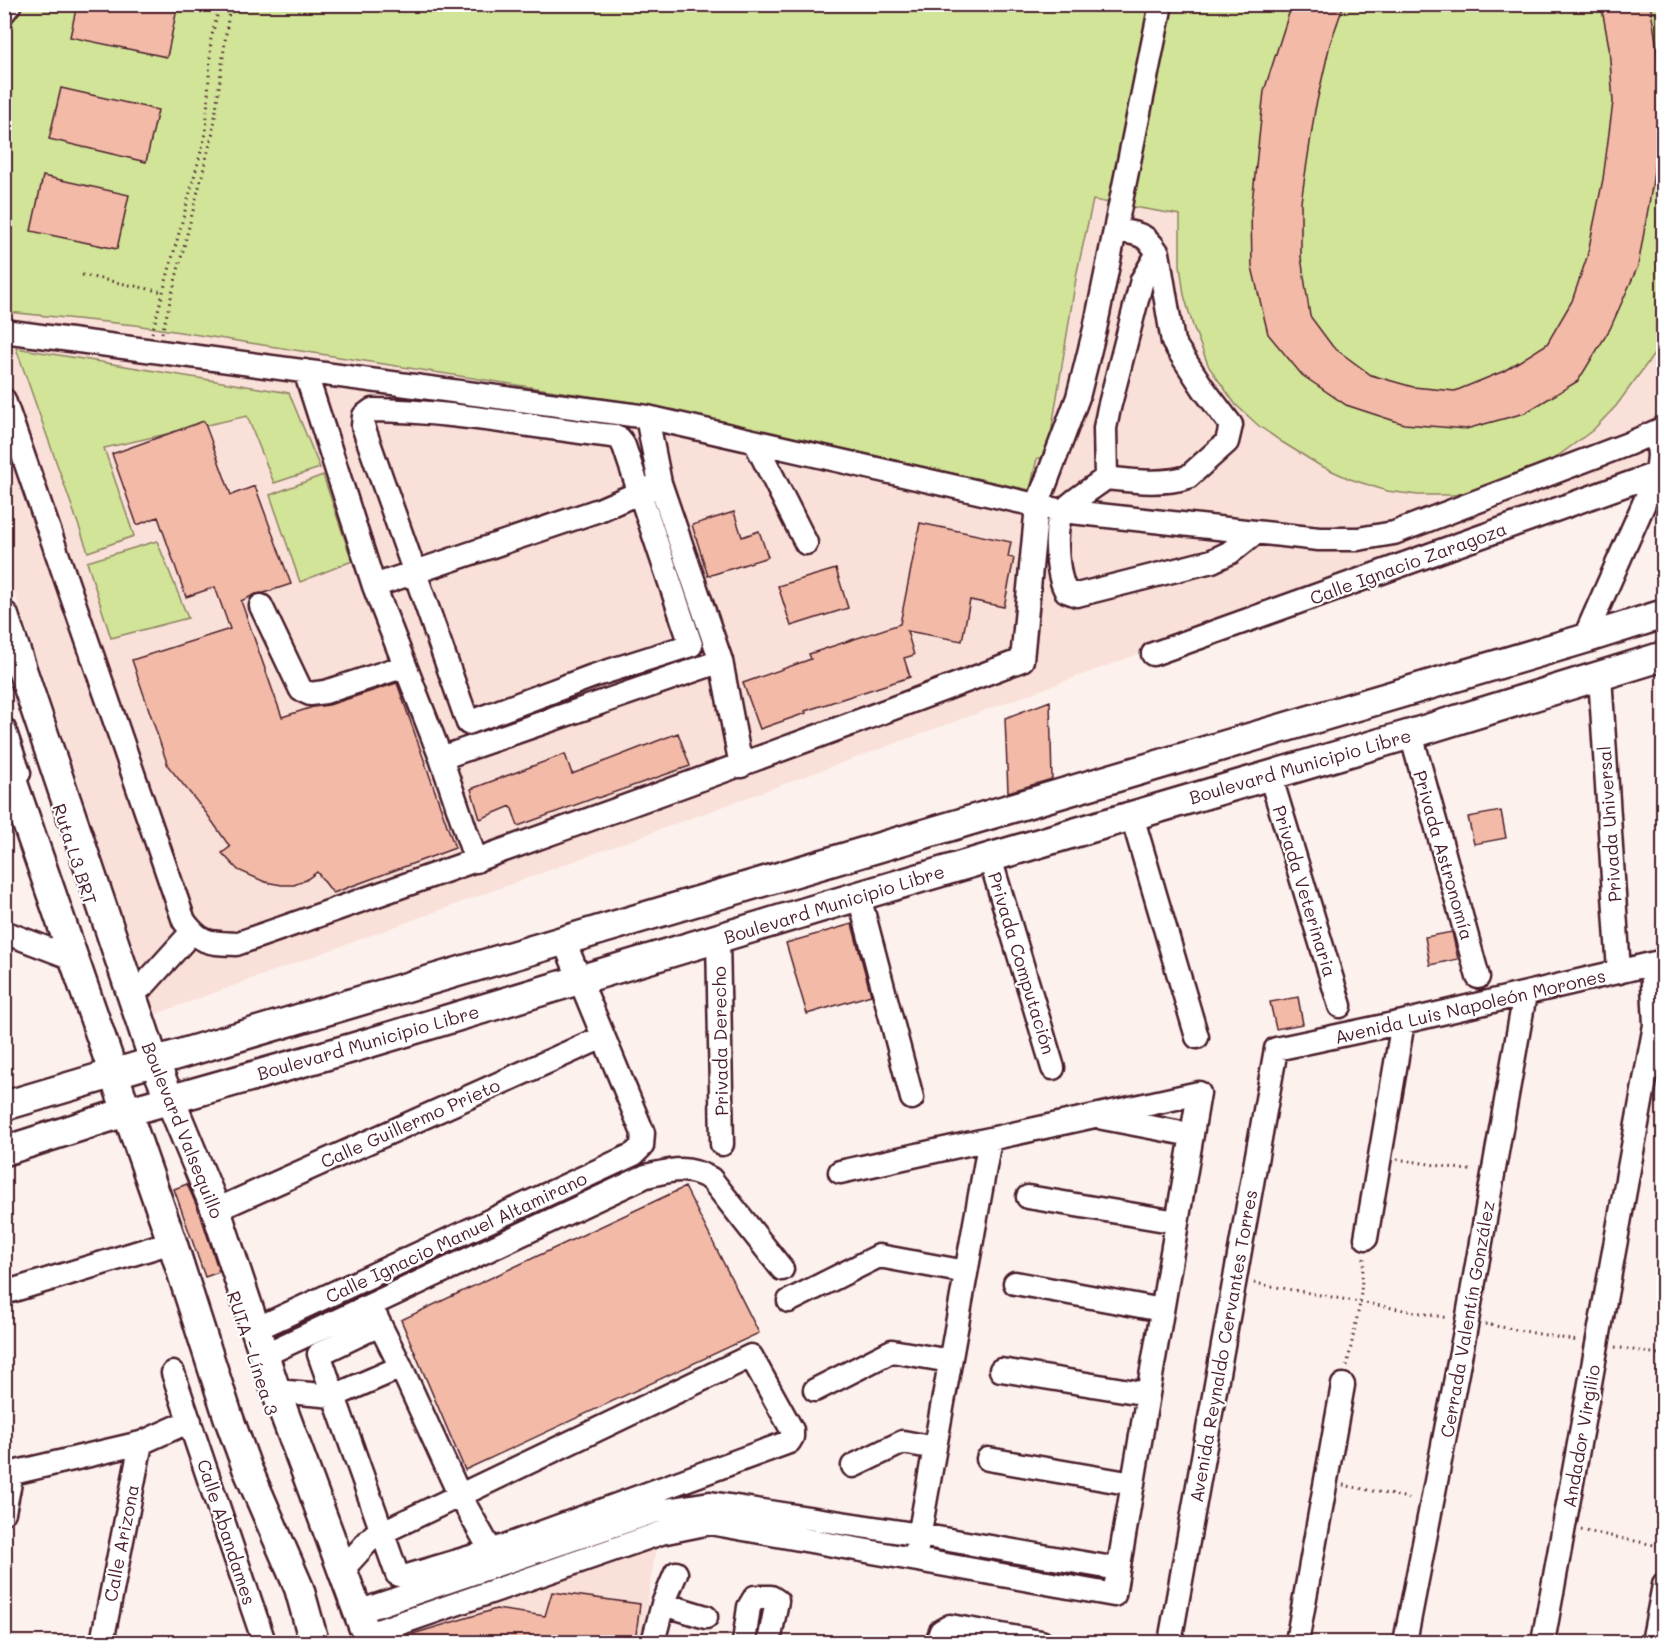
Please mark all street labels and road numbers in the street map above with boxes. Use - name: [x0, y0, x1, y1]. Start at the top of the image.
- street label: Calle Ignacio Zaragoza: [1306, 516, 1510, 610]
- street label: Boulevard Municipio Libre: [1186, 723, 1414, 809]
- street label: Privada Universal: [1592, 745, 1626, 903]
- street label: Privada Astronomía: [1408, 767, 1480, 943]
- street label: Ruta L3 BRT: [47, 800, 103, 908]
- street label: Privada Veterinaria: [1268, 802, 1342, 980]
- street label: Boulevard Municipio Libre: [721, 859, 947, 949]
- street label: Privada Computación: [983, 869, 1061, 1057]
- street label: Avenida Luis Napoleón Morones: [1332, 963, 1608, 1049]
- street label: Privada Derecho: [707, 966, 733, 1116]
- street label: Boulevard Municipio Libre: [254, 999, 482, 1085]
- street label: Boulevard Valsequillo: [137, 1038, 229, 1222]
- street label: Calle Guillermo Prieto: [317, 1072, 504, 1173]
- street label: Calle Ignacio Manuel Altamirano: [321, 1166, 591, 1308]
- street label: Avenida Reynaldo Cervantes Torres: [1184, 1188, 1262, 1504]
- street label: Cerrada Valentín González: [1434, 1199, 1500, 1439]
- street label: RUTA - Línea 3: [222, 1288, 284, 1418]
- street label: Andador Virgilio: [1557, 1362, 1605, 1509]
- street label: Calle Abandames: [192, 1456, 262, 1608]
- street label: Calle Arizona: [98, 1482, 144, 1604]

